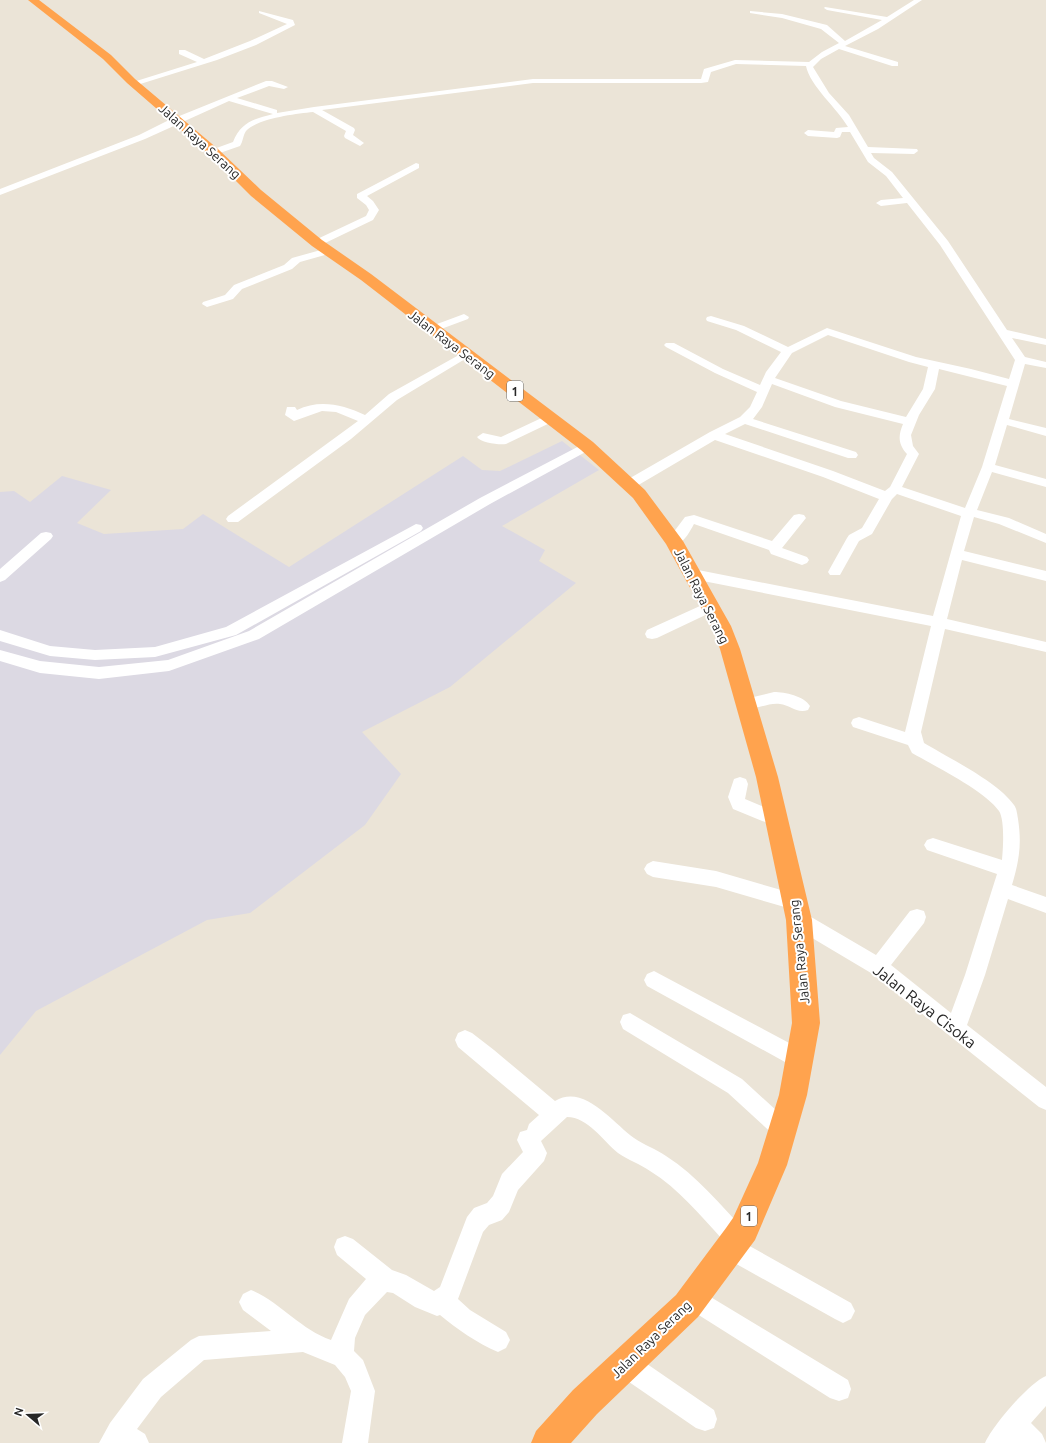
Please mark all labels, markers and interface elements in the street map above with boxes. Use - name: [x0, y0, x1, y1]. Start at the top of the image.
- street label: Jalan Raya Serang: [156, 101, 244, 181]
- street label: Jalan Raya Serang: [406, 307, 498, 381]
- road number: 1: [507, 381, 523, 401]
- street label: Jalan Raya Serang: [672, 546, 732, 646]
- street label: Jalan Raya Serang: [787, 899, 811, 1005]
- street label: Jalan Raya Cisoka: [870, 960, 980, 1052]
- road number: 1: [741, 1206, 757, 1226]
- street label: Jalan Raya Serang: [608, 1298, 694, 1380]
- north arrow: [8, 1395, 48, 1435]
- text: N: [12, 1406, 26, 1418]

